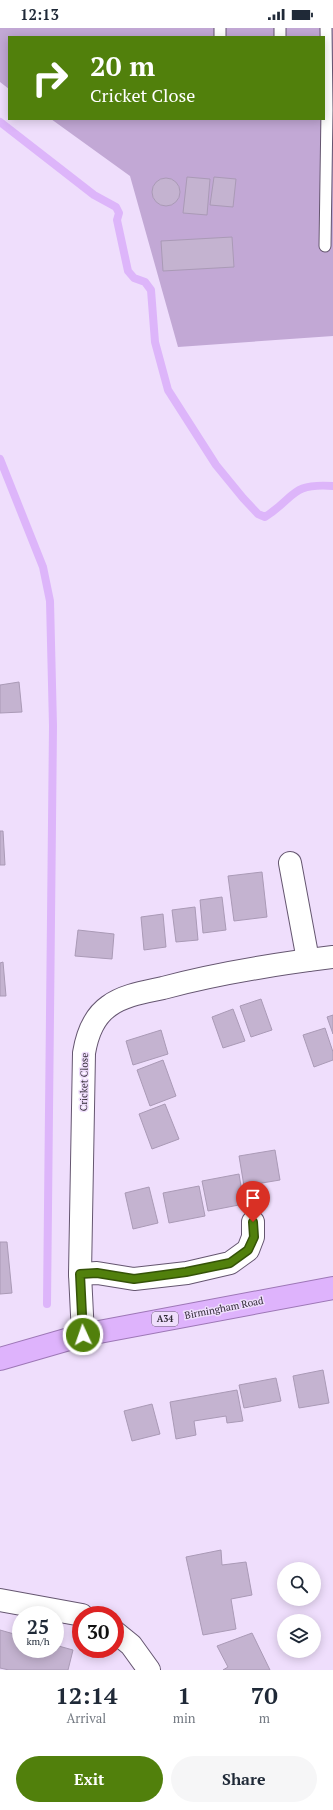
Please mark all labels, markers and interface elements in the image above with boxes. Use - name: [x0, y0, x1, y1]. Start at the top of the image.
- text: 12:13: [20, 4, 59, 24]
- text: 20 m: [90, 47, 155, 84]
- icon: right: [24, 52, 76, 104]
- text: Cricket Close: [90, 83, 195, 107]
- street label: Cricket Close: [77, 1053, 91, 1111]
- pin: [236, 1181, 270, 1222]
- icon: arrive: [242, 1187, 264, 1209]
- street label: Birmingham Road: [183, 1294, 265, 1322]
- road number: A34: [152, 1312, 178, 1326]
- position arrow: [62, 1314, 104, 1356]
- map controls: [277, 1562, 321, 1658]
- button: search: [277, 1562, 321, 1606]
- speed limit sign: 30: [72, 1606, 124, 1658]
- text: 25: [27, 1613, 49, 1640]
- button: layers: [277, 1614, 321, 1658]
- text: km/h: [26, 1635, 50, 1648]
- text: 12:14: [55, 1679, 118, 1711]
- text: 1: [177, 1679, 191, 1711]
- text: 70: [251, 1679, 278, 1711]
- text: Arrival: [66, 1709, 106, 1727]
- text: min: [173, 1709, 196, 1727]
- text: m: [259, 1709, 270, 1727]
- button: Exit: [16, 1756, 163, 1802]
- button: Share: [171, 1756, 317, 1802]

